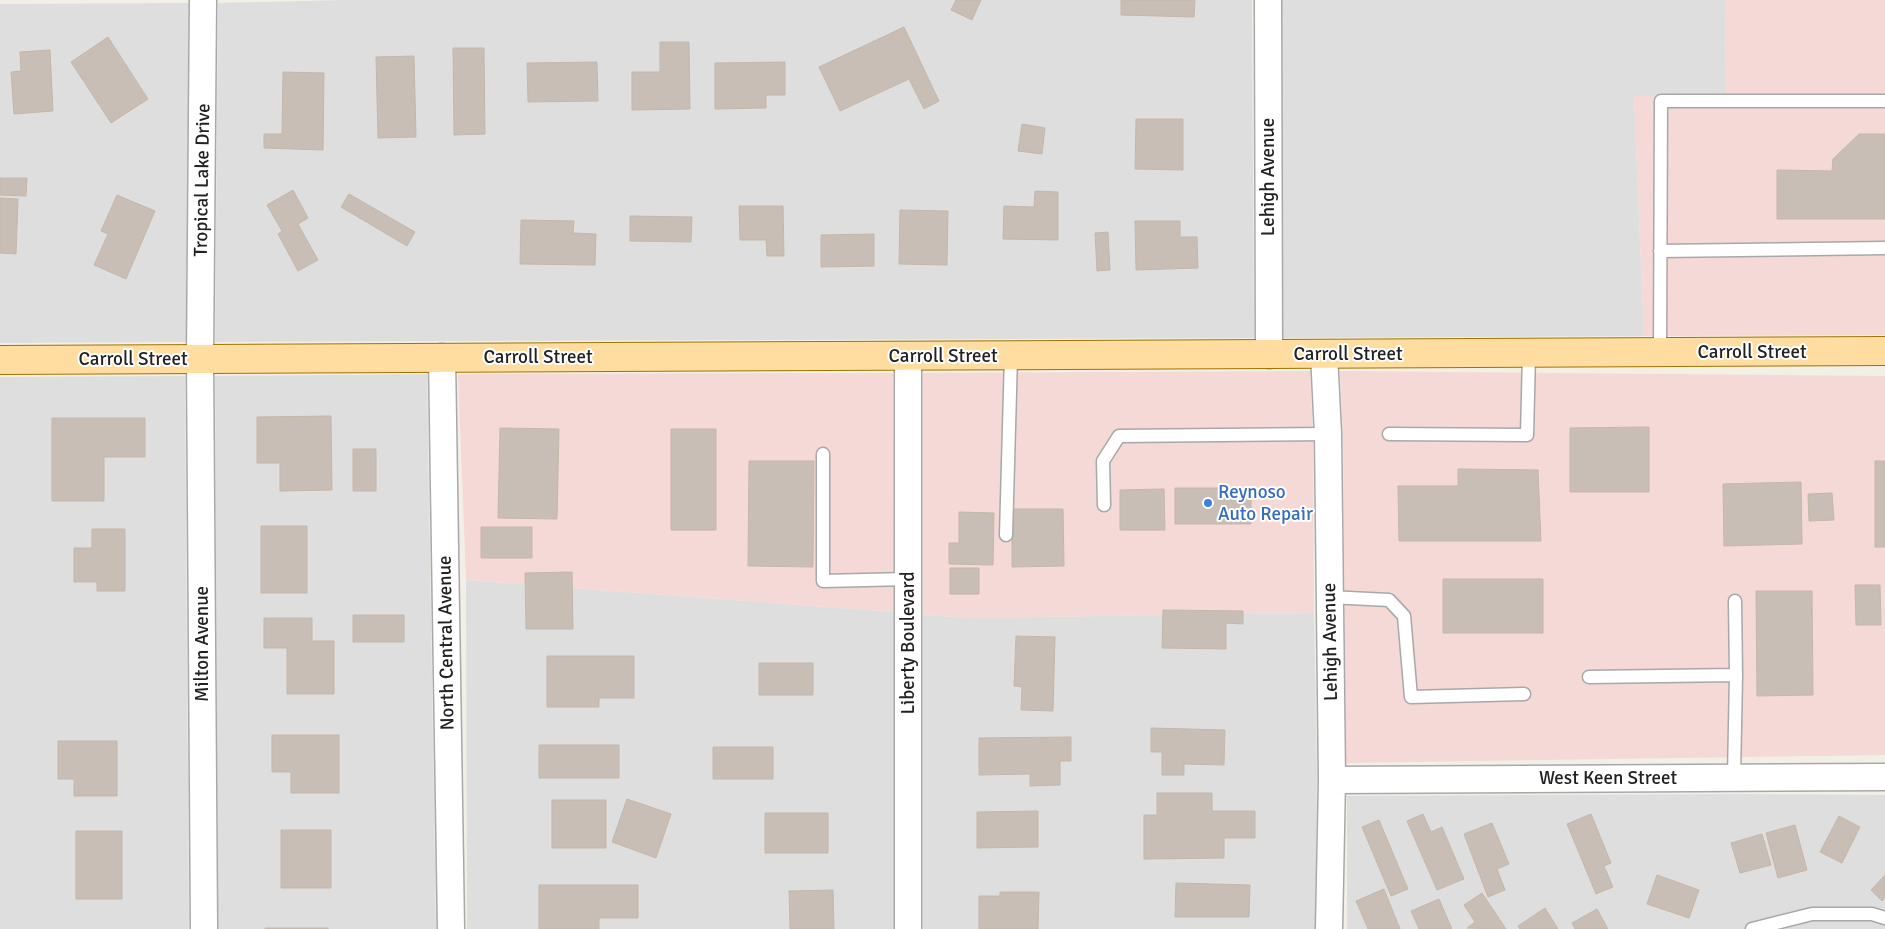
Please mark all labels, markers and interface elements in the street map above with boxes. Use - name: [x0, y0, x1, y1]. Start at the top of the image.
- street label: Tropical Lake Drive: [189, 103, 215, 257]
- street label: Lehigh Avenue: [1256, 118, 1280, 236]
- street label: Carroll Street: [1697, 340, 1807, 364]
- street label: Carroll Street: [1293, 342, 1403, 366]
- street label: Carroll Street: [888, 344, 998, 368]
- street label: Carroll Street: [483, 345, 593, 369]
- street label: Carroll Street: [78, 347, 188, 371]
- place label: Reynoso Auto Repair: [1218, 480, 1313, 526]
- marker: Reynoso Auto Repair: [1202, 497, 1214, 509]
- street label: North Central Avenue: [432, 555, 460, 731]
- street label: Liberty Boulevard: [896, 571, 920, 715]
- street label: Lehigh Avenue: [1317, 583, 1343, 701]
- street label: Milton Avenue: [190, 586, 214, 702]
- street label: West Keen Street: [1539, 766, 1677, 790]

